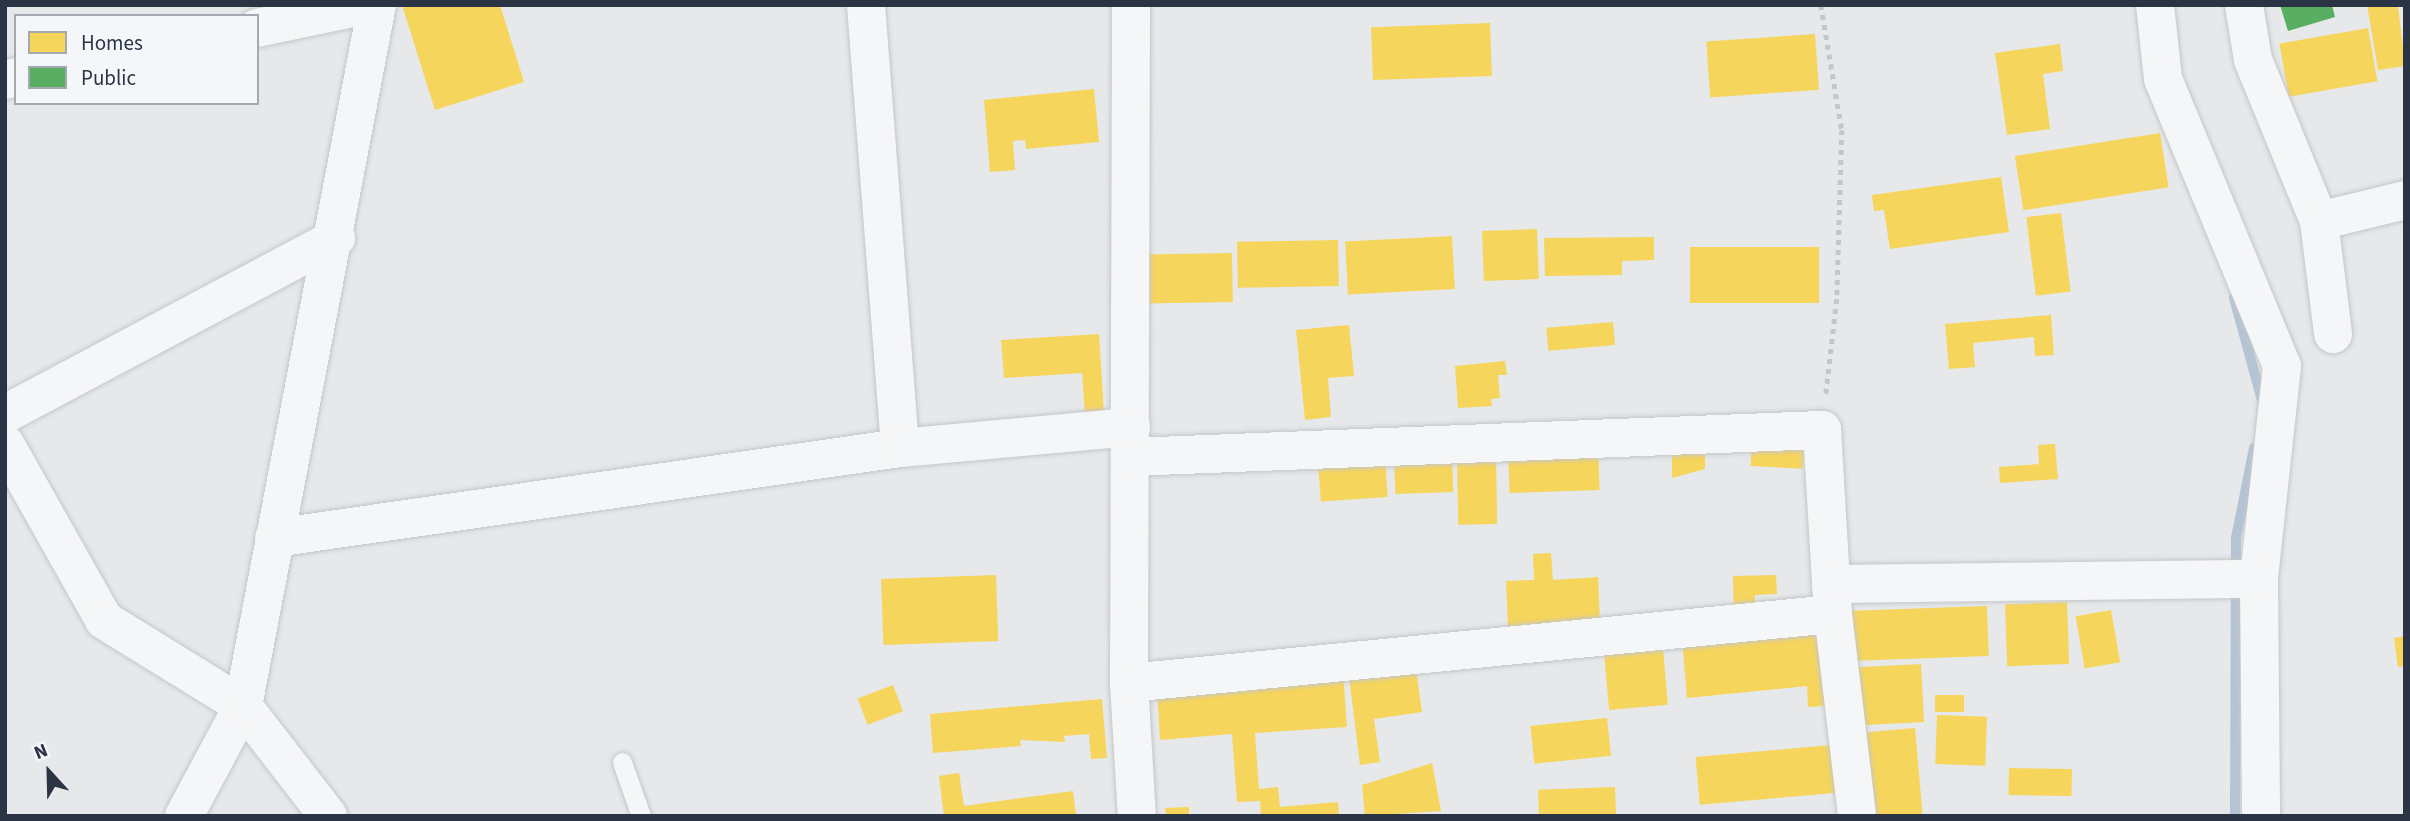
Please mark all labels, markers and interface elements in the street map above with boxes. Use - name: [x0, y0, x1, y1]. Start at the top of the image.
- legend: [14, 14, 259, 105]
- text: Homes: [81, 28, 143, 58]
- text: Public: [81, 63, 136, 93]
- north arrow: [14, 737, 84, 807]
- text: N: [30, 737, 52, 767]

